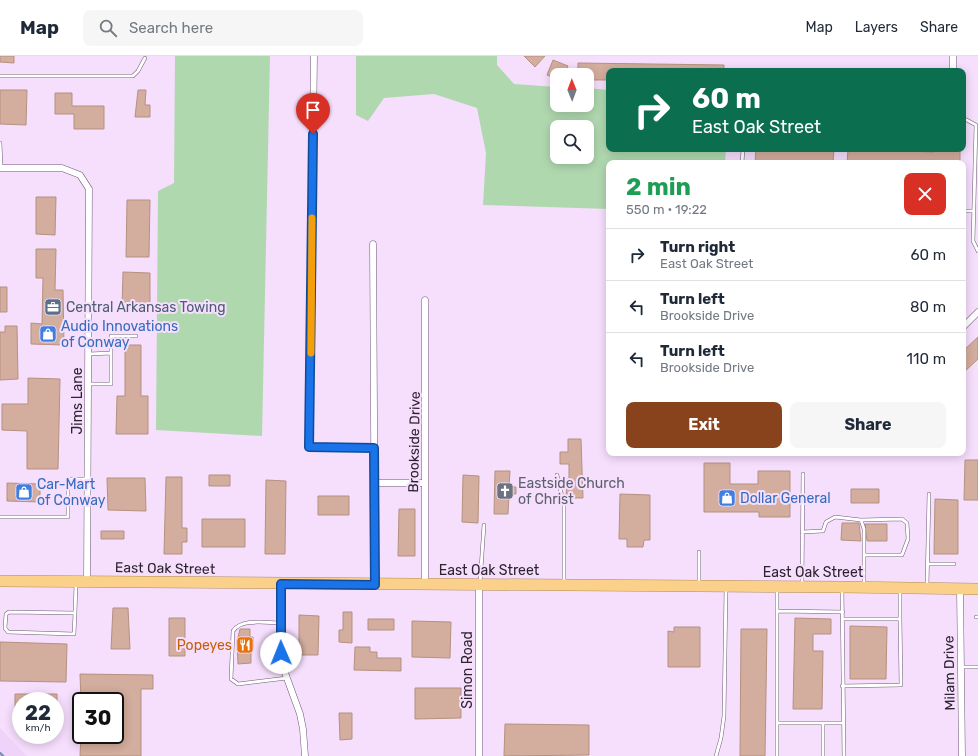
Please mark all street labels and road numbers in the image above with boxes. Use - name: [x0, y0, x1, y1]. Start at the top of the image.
- street label: Jims Lane: [69, 367, 86, 435]
- street label: Brookside Drive: [405, 391, 424, 493]
- street label: East Oak Street: [115, 559, 216, 578]
- street label: East Oak Street: [439, 562, 540, 579]
- street label: East Oak Street: [763, 564, 864, 581]
- street label: Simon Road: [459, 631, 476, 709]
- street label: Milam Drive: [940, 635, 959, 711]

